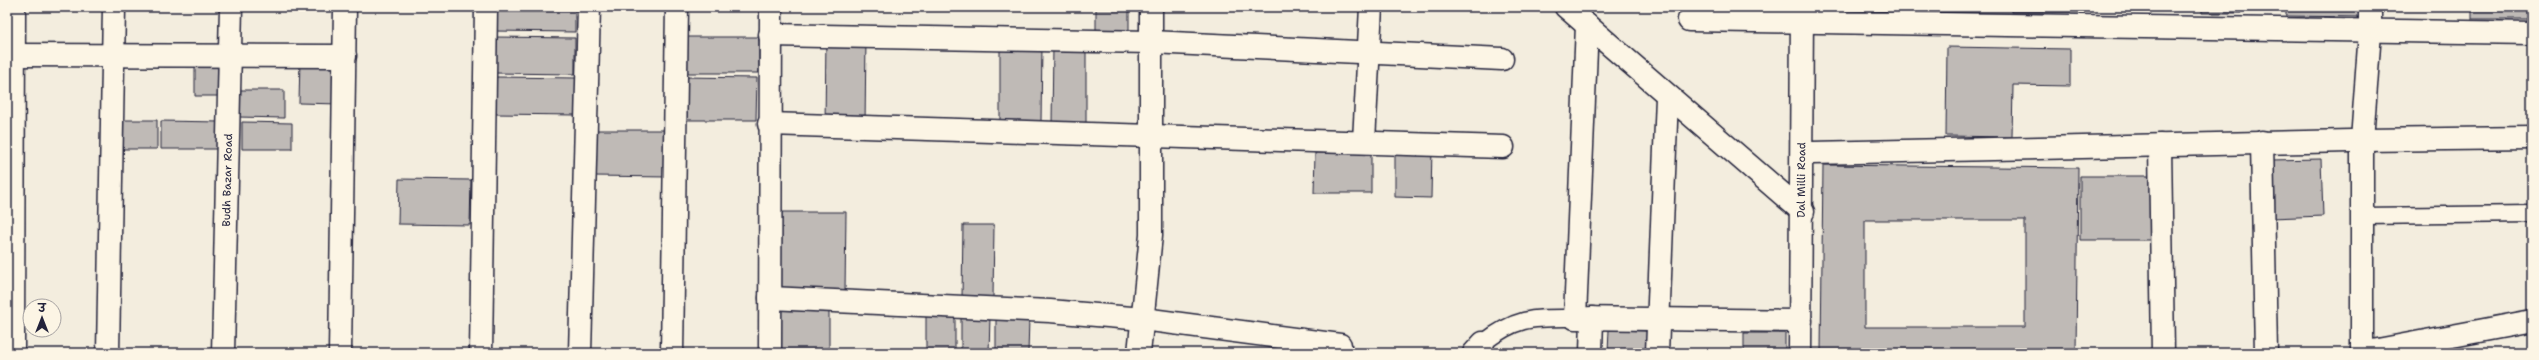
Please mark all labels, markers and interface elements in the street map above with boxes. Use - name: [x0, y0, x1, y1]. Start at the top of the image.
- street label: Budh Bazar Road: [219, 133, 236, 227]
- street label: Dal Milli Road: [1794, 142, 1809, 218]
- north arrow: [22, 298, 62, 338]
- text: उ: [37, 301, 47, 316]

